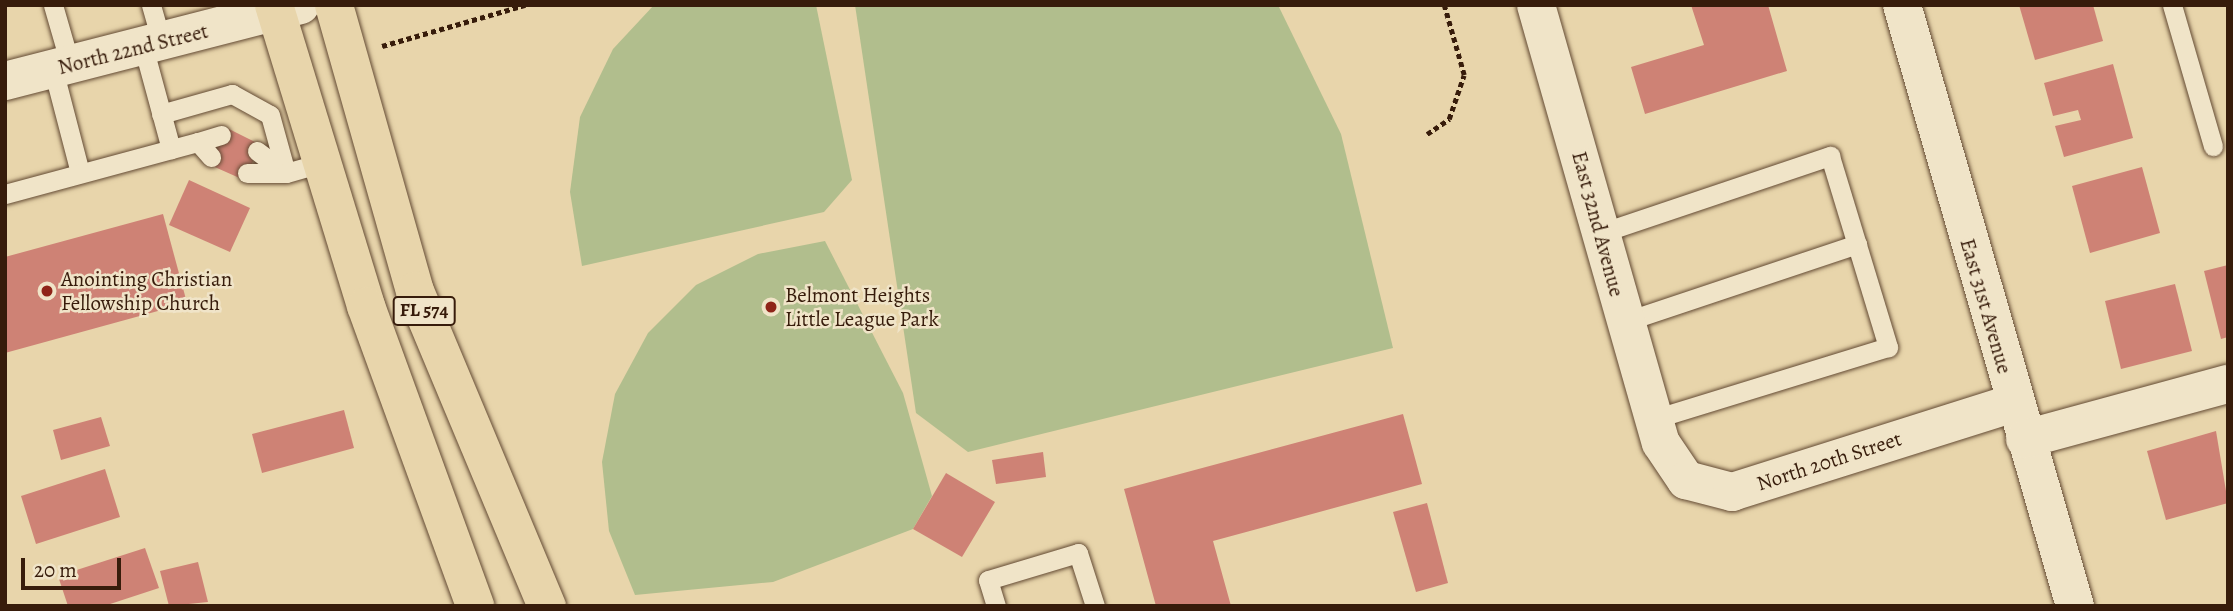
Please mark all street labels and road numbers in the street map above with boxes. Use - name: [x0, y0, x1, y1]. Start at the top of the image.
- street label: North 22nd Street: [55, 18, 211, 80]
- street label: East 32nd Avenue: [1566, 149, 1630, 299]
- street label: East 31st Avenue: [1955, 236, 2017, 376]
- road number: FL 574: [392, 296, 456, 326]
- street label: North 20th Street: [1753, 426, 1905, 496]

